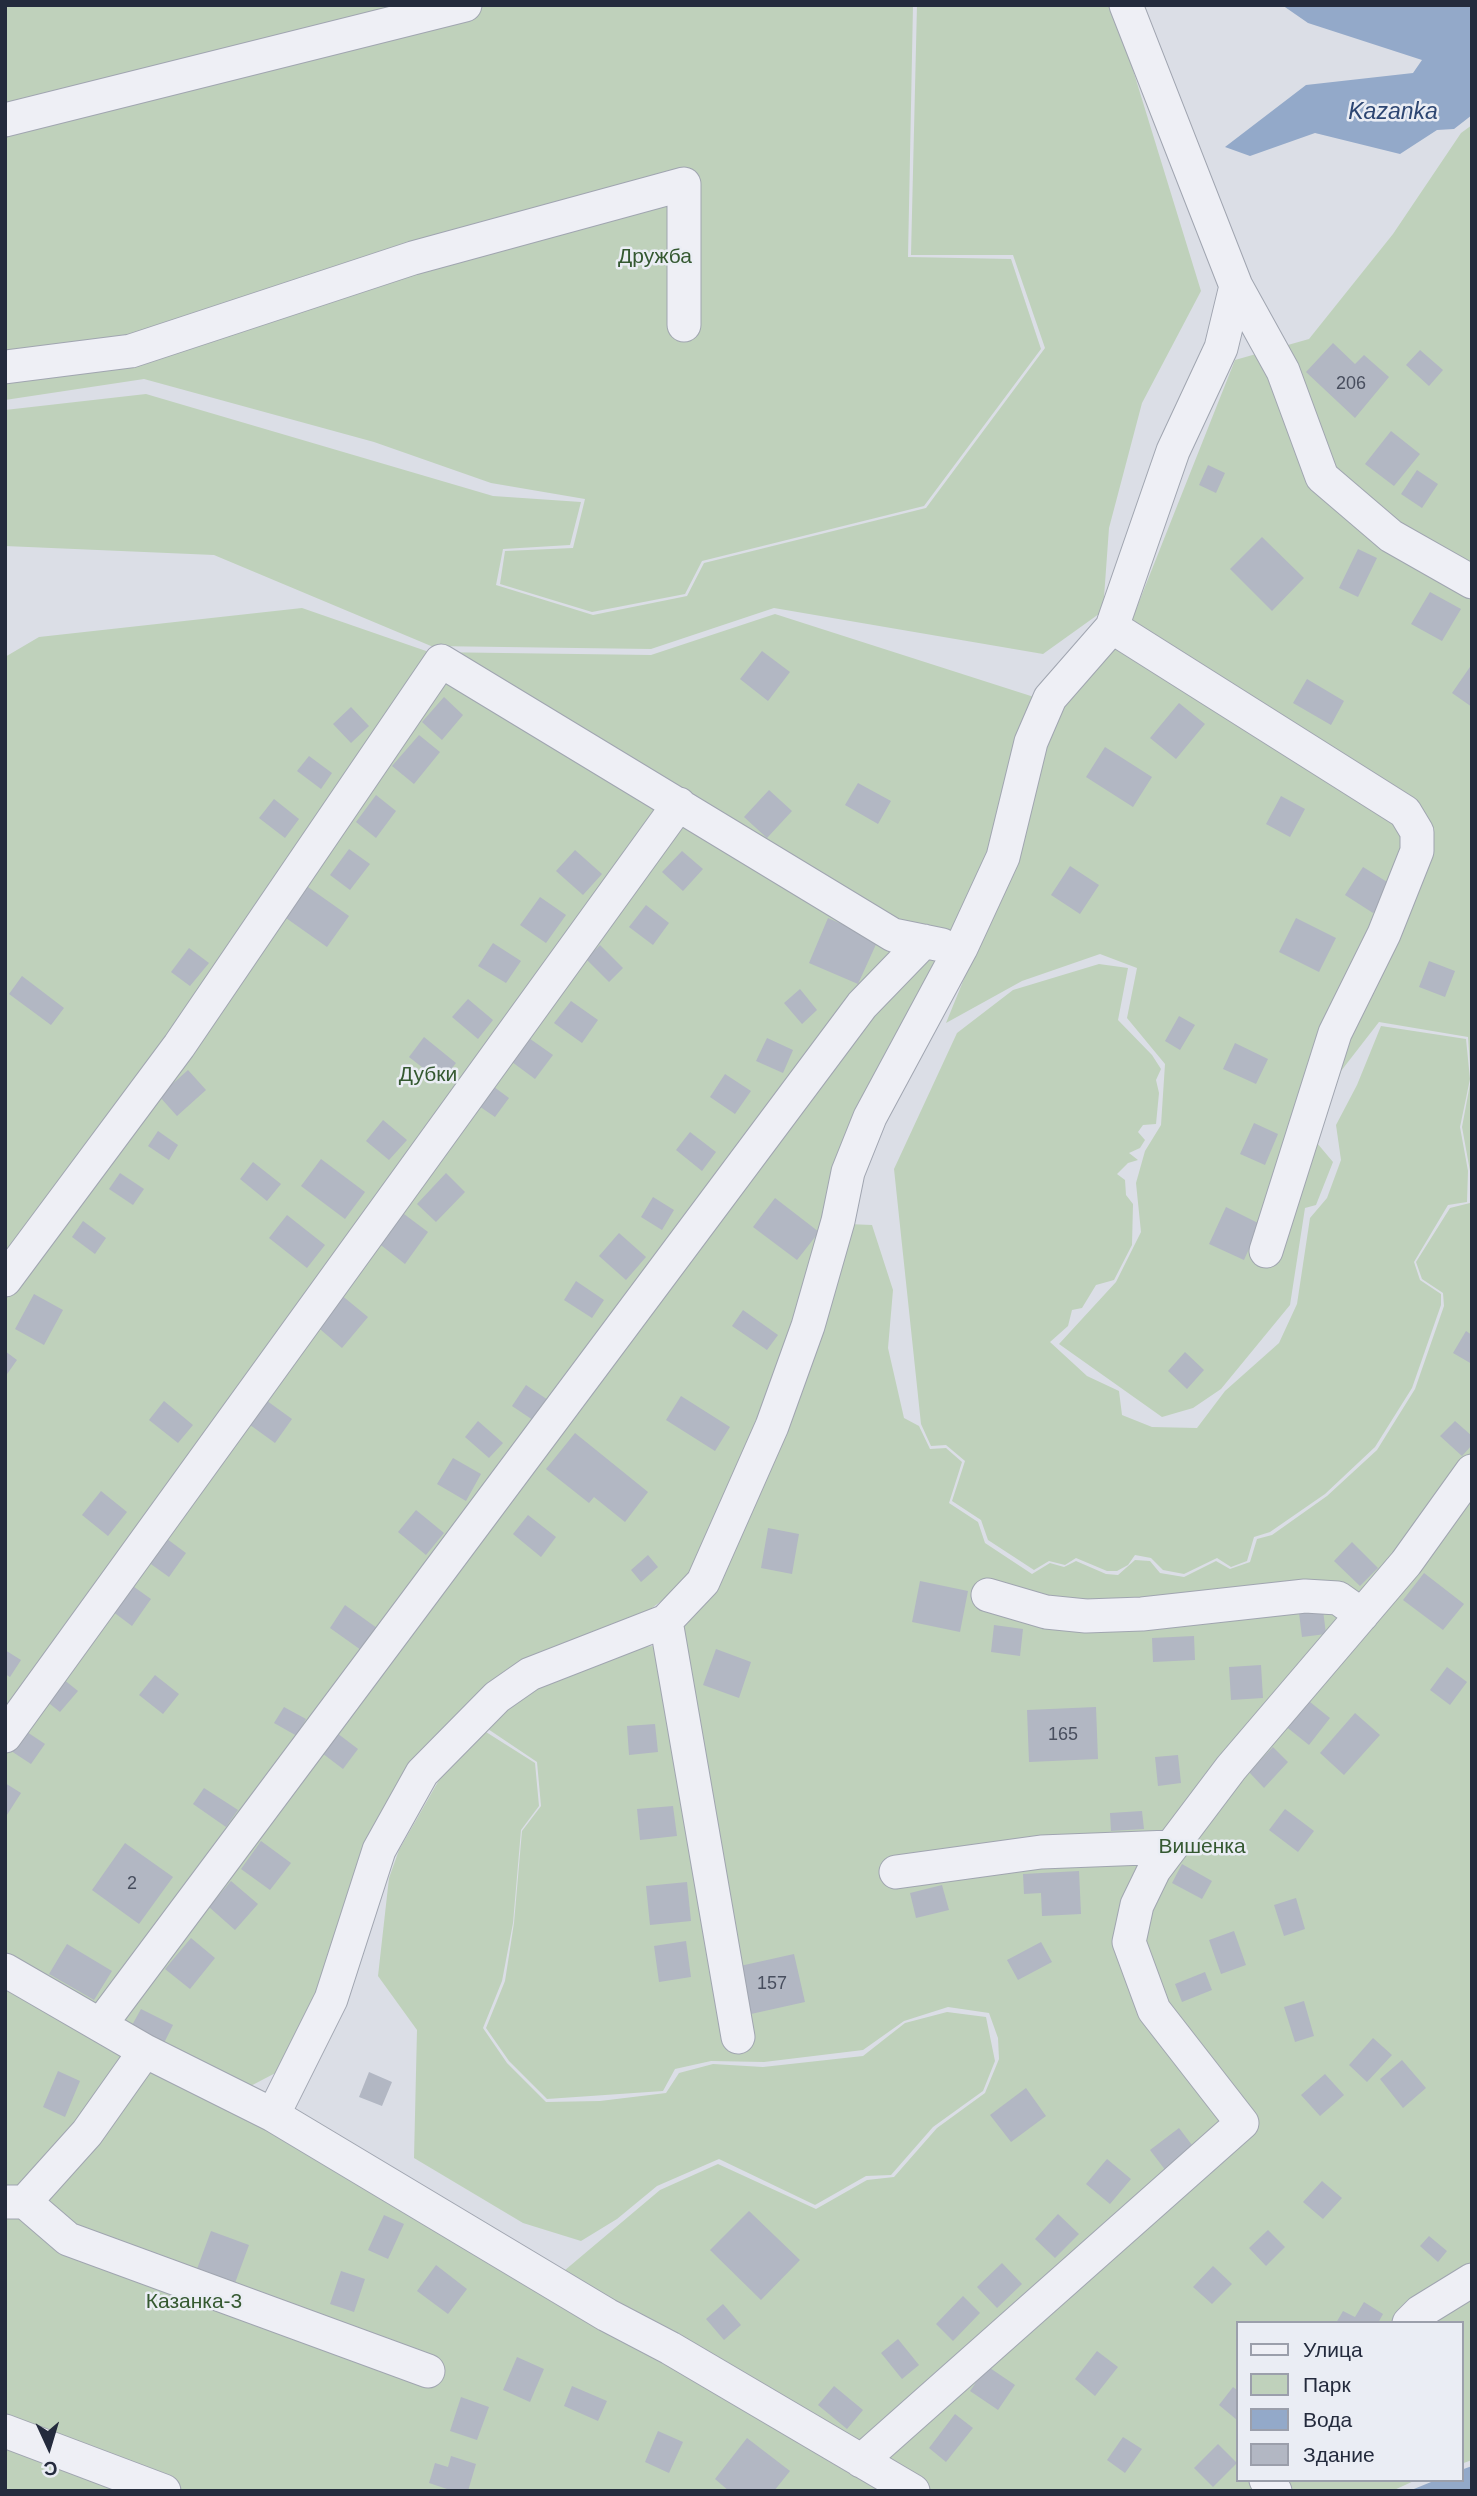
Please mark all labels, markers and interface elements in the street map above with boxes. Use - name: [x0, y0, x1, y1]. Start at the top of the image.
- water label: Kazanka: [1348, 99, 1438, 127]
- park label: Дружба: [618, 244, 692, 270]
- house number: 206: [1336, 373, 1366, 395]
- park label: Дубки: [399, 1062, 457, 1088]
- house number: 165: [1048, 1724, 1078, 1746]
- park label: Вишенка: [1158, 1834, 1246, 1860]
- house number: 2: [127, 1873, 137, 1895]
- house number: 157: [757, 1973, 787, 1995]
- park label: Казанка-3: [146, 2289, 242, 2315]
- legend: [1236, 2321, 1463, 2482]
- text: Улица: [1303, 2338, 1363, 2361]
- text: Парк: [1303, 2373, 1351, 2396]
- text: Вода: [1303, 2408, 1352, 2431]
- north arrow: [14, 2412, 84, 2482]
- text: Здание: [1303, 2443, 1375, 2466]
- text: С: [43, 2457, 58, 2479]

